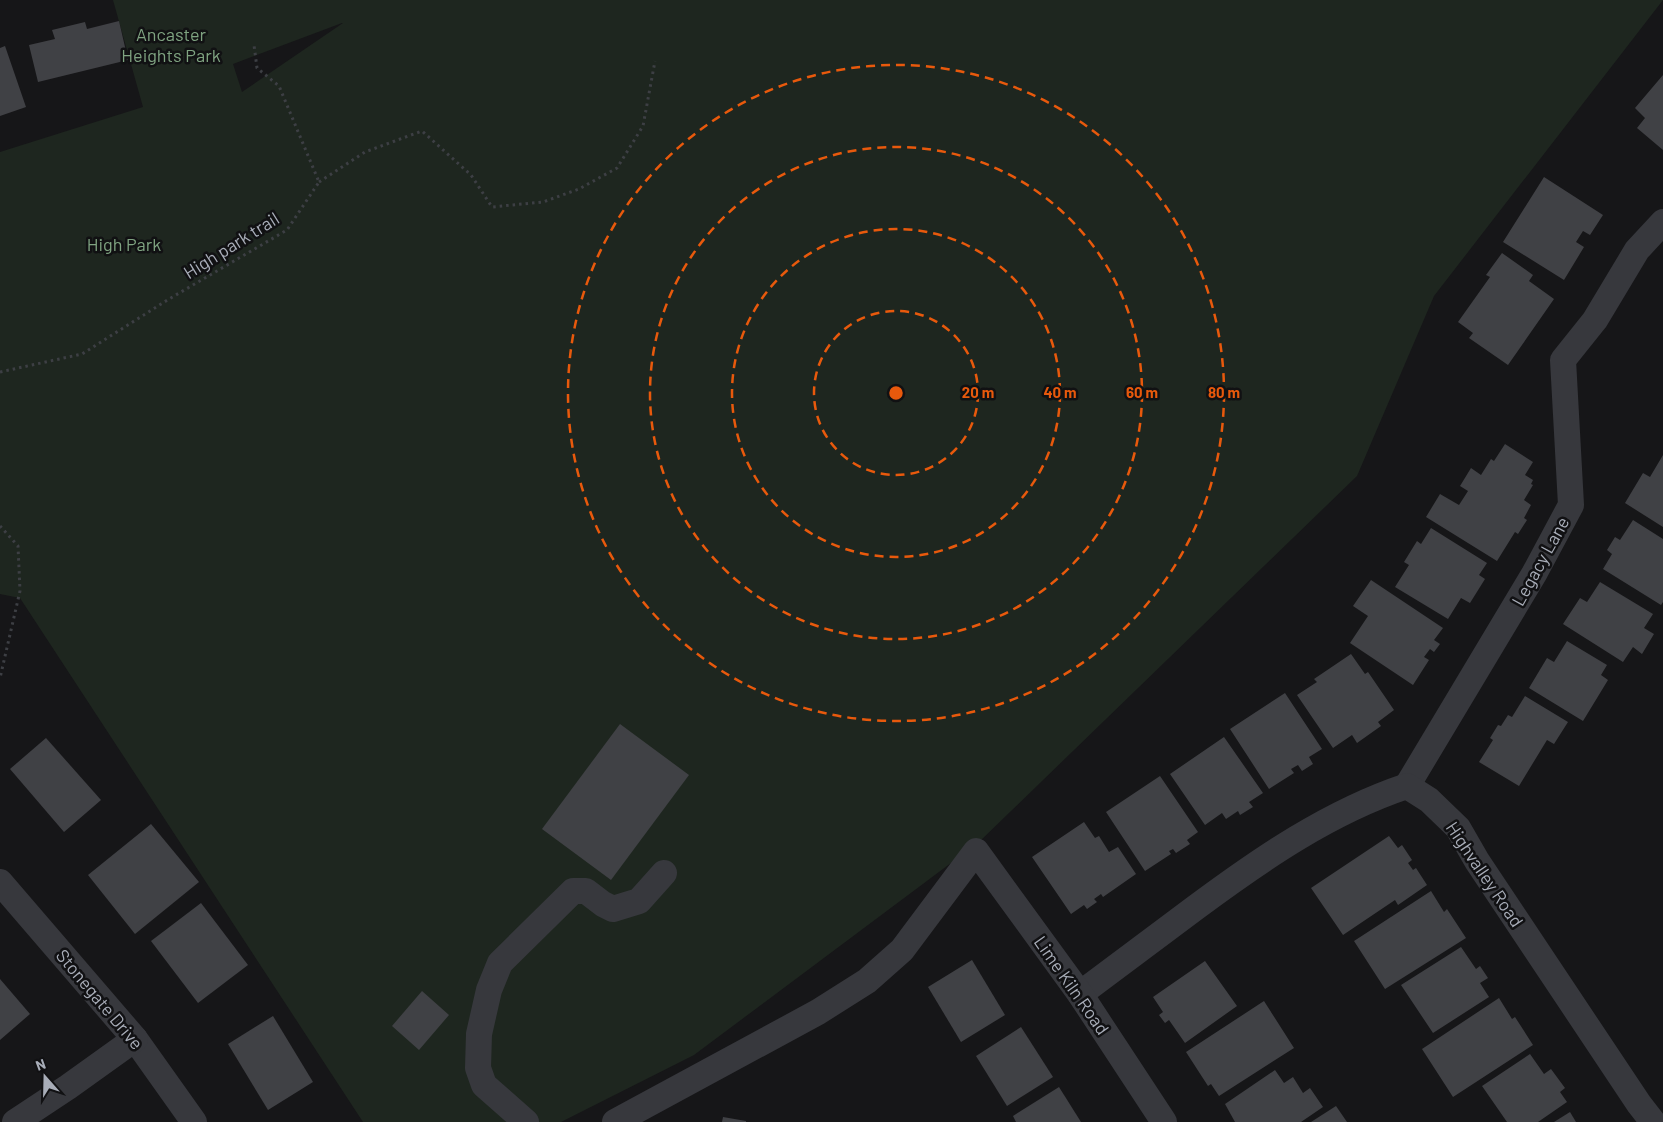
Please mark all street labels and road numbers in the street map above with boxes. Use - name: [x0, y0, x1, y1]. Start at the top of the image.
- street label: High park trail: [179, 207, 283, 283]
- street label: Legacy Lane: [1507, 513, 1573, 609]
- street label: Highvalley Road: [1442, 817, 1528, 931]
- street label: Lime Kiln Road: [1030, 931, 1114, 1039]
- street label: Stonegate Drive: [52, 944, 148, 1054]

